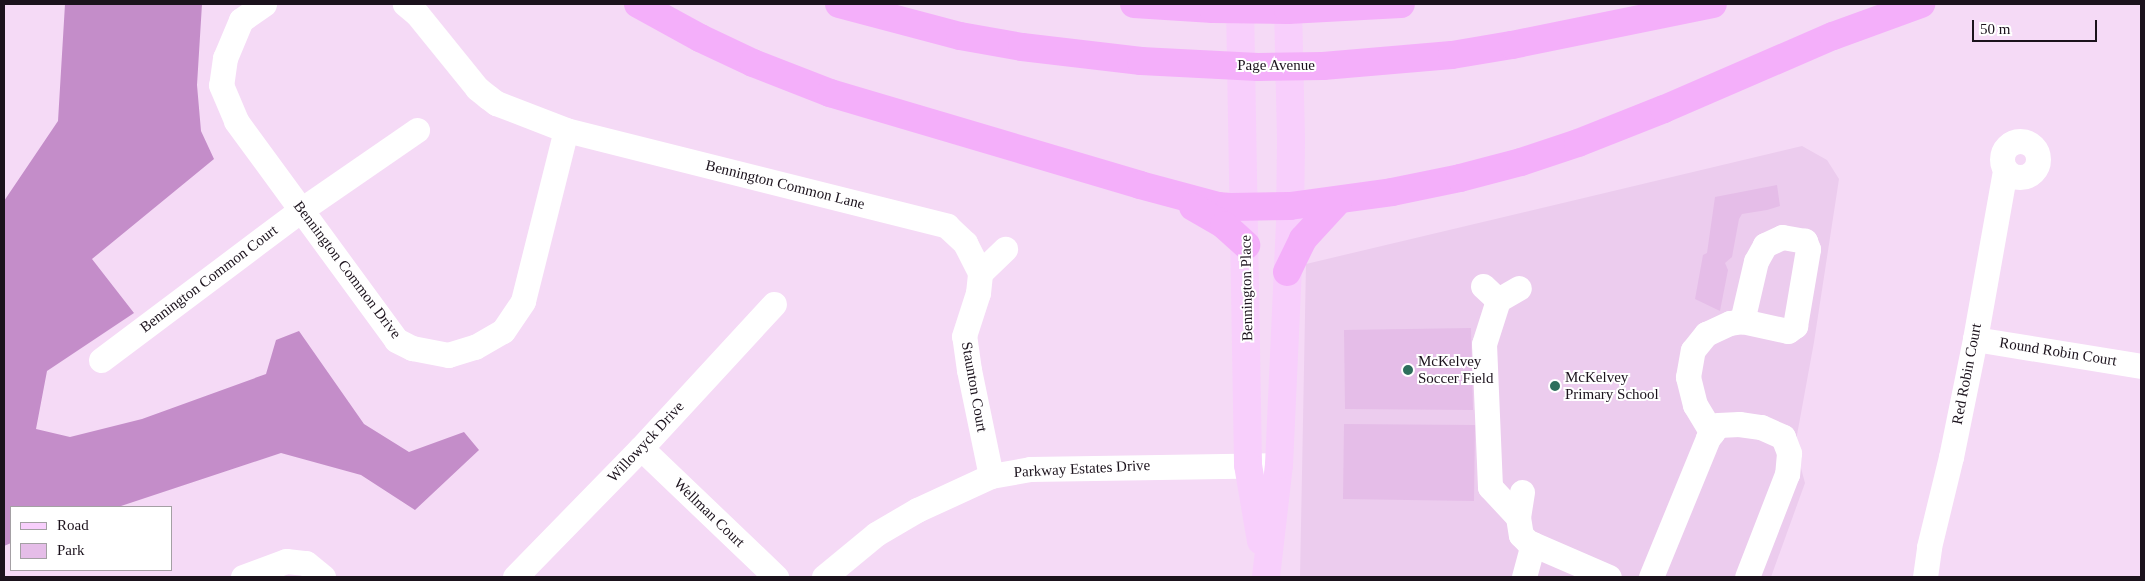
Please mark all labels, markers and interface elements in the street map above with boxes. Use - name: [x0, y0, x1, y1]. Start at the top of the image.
- scale bar: [1975, 10, 2100, 42]
- text: 50 m: [1980, 21, 2010, 37]
- street label: Page Avenue: [1237, 57, 1315, 75]
- street label: Bennington Common Lane: [704, 157, 866, 213]
- street label: Bennington Common Drive: [289, 198, 405, 342]
- street label: Bennington Common Court: [137, 221, 281, 337]
- street label: Bennington Place: [1237, 235, 1257, 341]
- street label: Red Robin Court: [1948, 322, 1986, 426]
- street label: Round Robin Court: [1998, 334, 2118, 370]
- street label: Staunton Court: [957, 341, 991, 433]
- place label: McKelvey Soccer Field: [1418, 352, 1493, 387]
- marker: McKelvey Soccer Field: [1402, 364, 1414, 376]
- place label: McKelvey Primary School: [1565, 368, 1659, 403]
- marker: McKelvey Primary School: [1549, 380, 1561, 392]
- street label: Willowyck Drive: [604, 398, 688, 486]
- street label: Parkway Estates Drive: [1013, 456, 1151, 482]
- street label: Wellman Court: [670, 475, 748, 551]
- legend: [10, 506, 172, 571]
- text: Road: [57, 517, 89, 533]
- text: Park: [57, 542, 85, 558]

